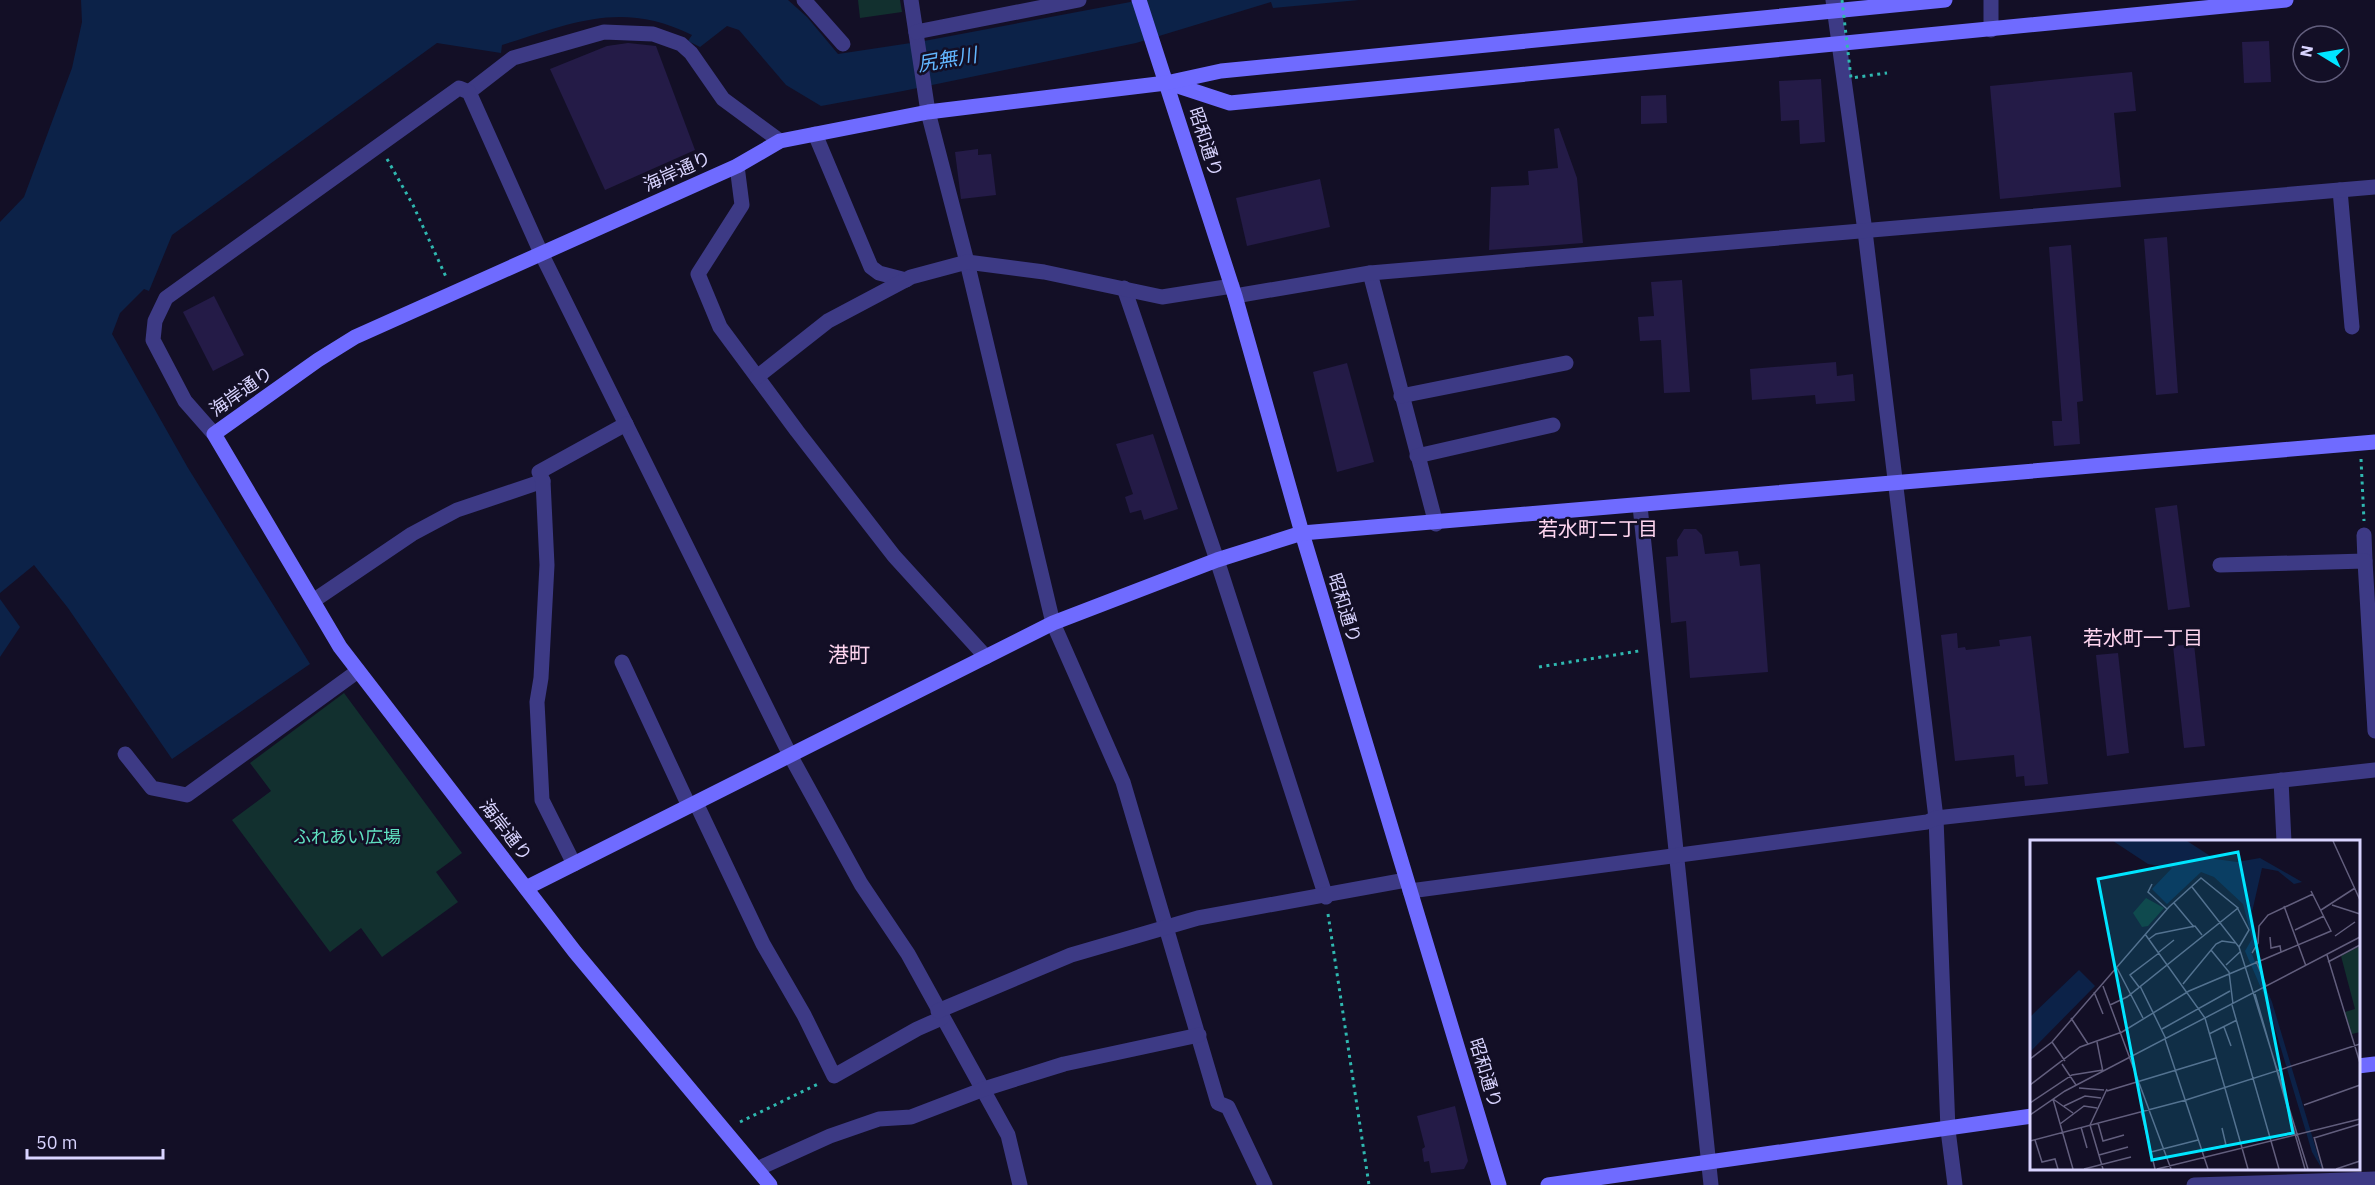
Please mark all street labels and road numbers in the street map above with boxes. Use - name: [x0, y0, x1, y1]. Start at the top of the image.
- street label: 昭和通り: [1184, 104, 1228, 180]
- street label: 海岸通り: [639, 146, 715, 196]
- street label: 海岸通り: [205, 361, 277, 421]
- street label: 昭和通り: [1323, 570, 1367, 646]
- street label: 海岸通り: [475, 795, 537, 865]
- street label: 昭和通り: [1464, 1035, 1508, 1111]

